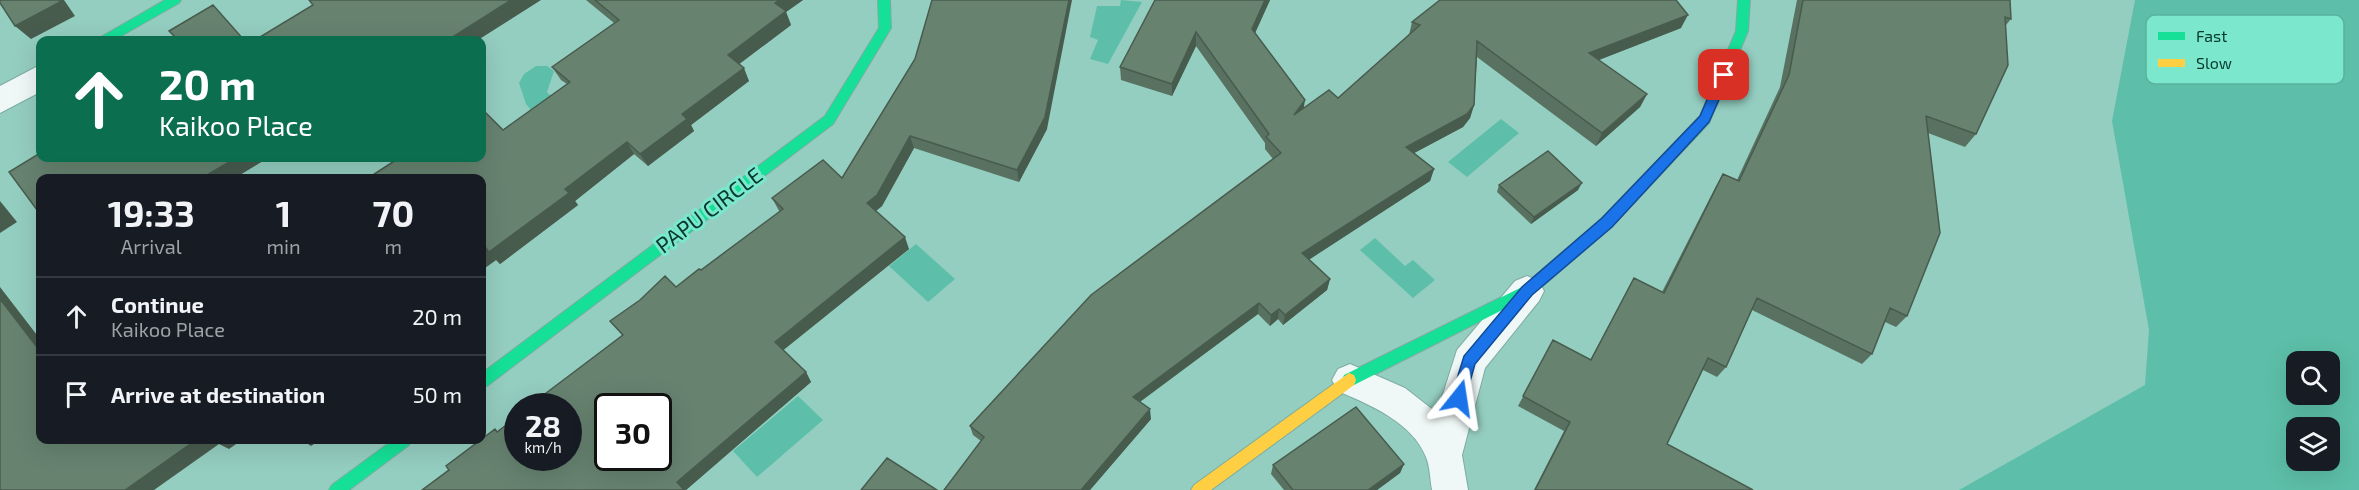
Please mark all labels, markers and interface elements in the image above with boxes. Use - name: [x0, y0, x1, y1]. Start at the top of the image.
- legend: [2146, 15, 2344, 84]
- text: Fast: [2196, 26, 2227, 45]
- pin: [1698, 49, 1749, 100]
- text: Slow: [2196, 53, 2232, 72]
- text: 20 m: [159, 58, 256, 108]
- icon: arrive: [1707, 58, 1740, 91]
- icon: ahead: [60, 60, 138, 138]
- text: Kaikoo Place: [159, 109, 313, 141]
- street label: PAPU CIRCLE: [650, 161, 767, 258]
- text: 19:33: [108, 191, 195, 234]
- text: 1: [276, 191, 291, 234]
- text: 70: [372, 191, 414, 234]
- text: Arrival: [121, 234, 182, 258]
- text: min: [267, 234, 301, 258]
- text: m: [385, 234, 402, 258]
- text: Continue: [111, 291, 204, 317]
- icon: ahead: [60, 300, 93, 333]
- text: 20 m: [412, 303, 462, 329]
- text: Kaikoo Place: [111, 317, 225, 341]
- map controls: [2286, 351, 2340, 471]
- button: search: [2286, 351, 2340, 405]
- position arrow: [1427, 366, 1491, 430]
- icon: arrive: [60, 378, 93, 411]
- text: Arrive at destination: [111, 381, 325, 407]
- text: 50 m: [413, 381, 462, 407]
- speed limit sign: 30: [594, 393, 672, 471]
- text: 28: [525, 407, 561, 443]
- button: layers: [2286, 417, 2340, 471]
- text: km/h: [524, 438, 562, 456]

